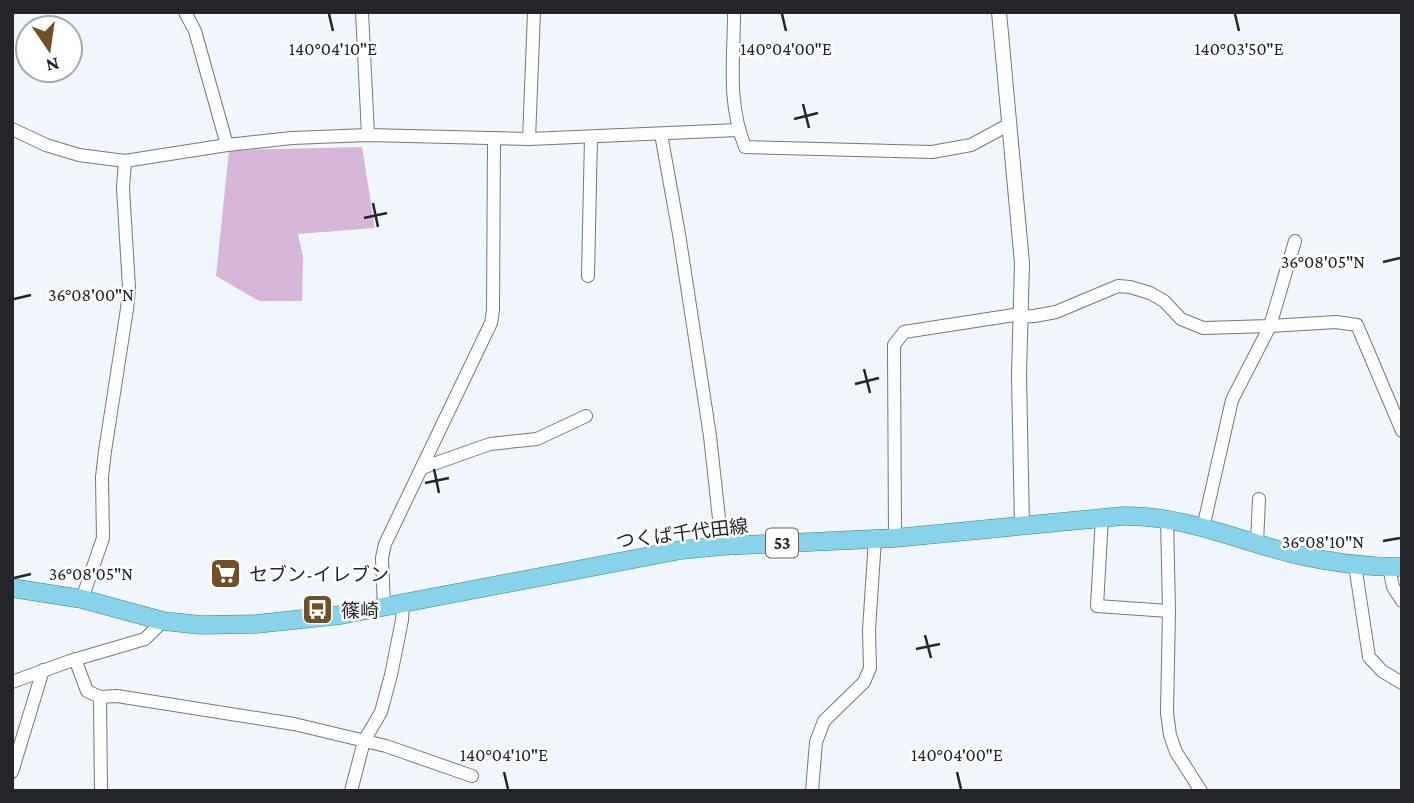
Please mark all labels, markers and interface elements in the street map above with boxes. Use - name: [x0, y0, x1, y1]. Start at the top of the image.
- north arrow: [14, 14, 84, 84]
- text: 140°04'10"E: [289, 39, 377, 59]
- text: 140°04'00"E: [740, 39, 832, 59]
- text: 140°03'50"E: [1194, 39, 1284, 59]
- text: N: [44, 53, 61, 77]
- text: 36°08'05"N: [1281, 252, 1365, 272]
- text: 36°08'00"N: [48, 285, 134, 305]
- street label: つくば千代田線: [615, 515, 749, 552]
- road number: 53: [766, 528, 798, 558]
- text: 36°08'10"N: [1282, 532, 1364, 552]
- supermarket icon: セブン-イレブン: [209, 557, 243, 591]
- text: 36°08'05"N: [49, 564, 133, 584]
- place label: セブン-イレブン: [249, 564, 389, 585]
- bus stop icon: 篠崎: [301, 593, 335, 627]
- place label: 篠崎: [341, 600, 379, 621]
- text: 140°04'10"E: [460, 745, 548, 765]
- text: 140°04'00"E: [911, 745, 1003, 765]

